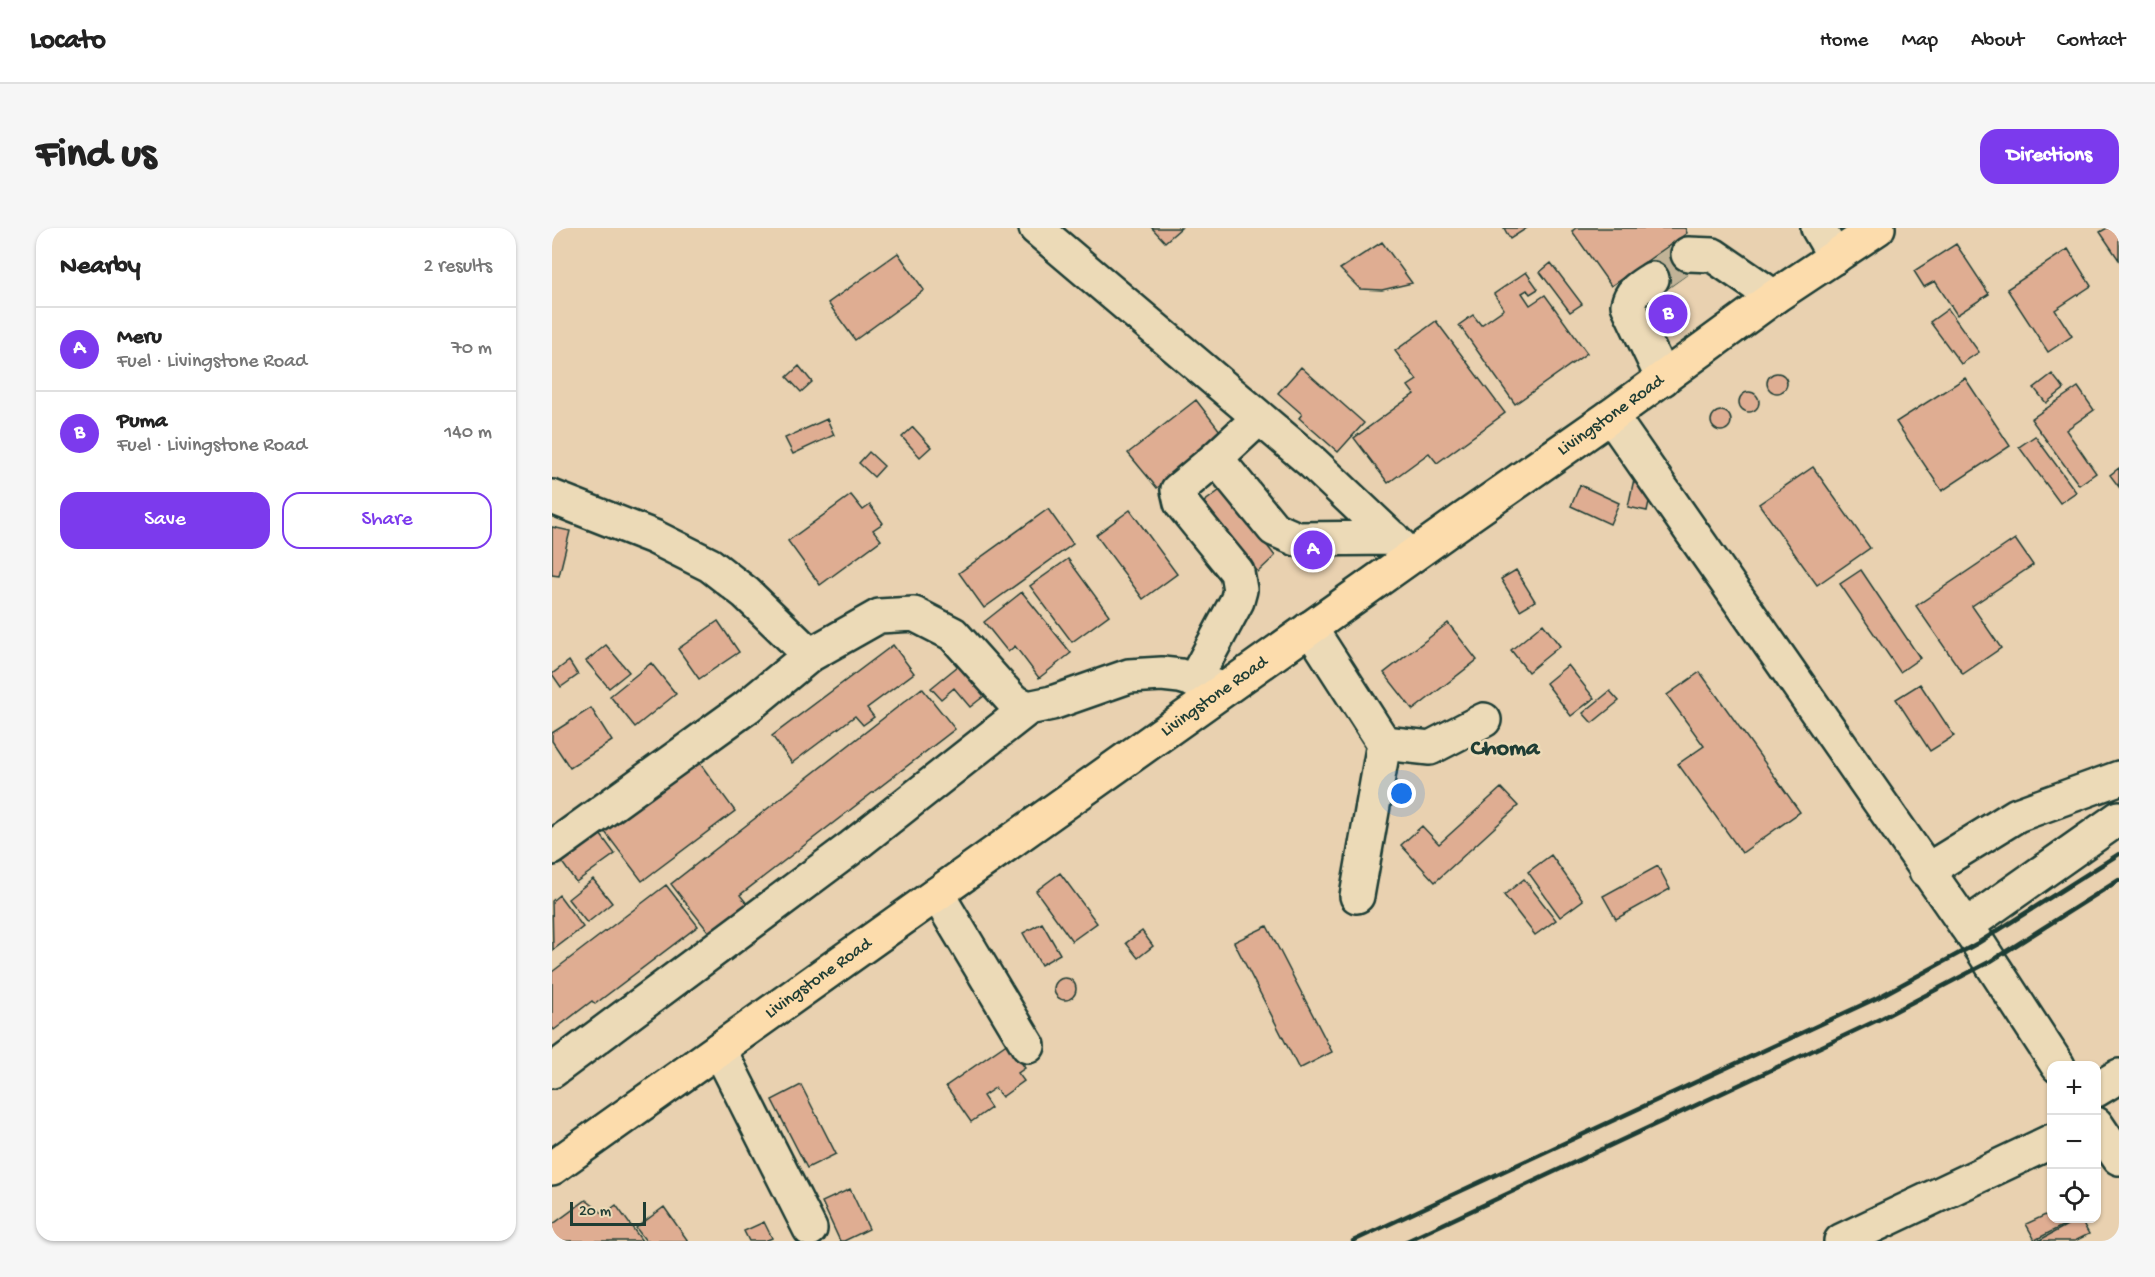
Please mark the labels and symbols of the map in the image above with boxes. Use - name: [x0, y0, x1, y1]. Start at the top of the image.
- pin: B: [1648, 292, 1688, 337]
- street label: Livingstone Road: [1554, 369, 1669, 461]
- pin: A: [1294, 528, 1332, 572]
- street label: Livingstone Road: [1157, 651, 1273, 742]
- district label: Choma: [1471, 735, 1541, 764]
- your location: [1387, 779, 1416, 808]
- street label: Livingstone Road: [761, 932, 877, 1023]
- scale bar: [570, 1199, 646, 1226]

